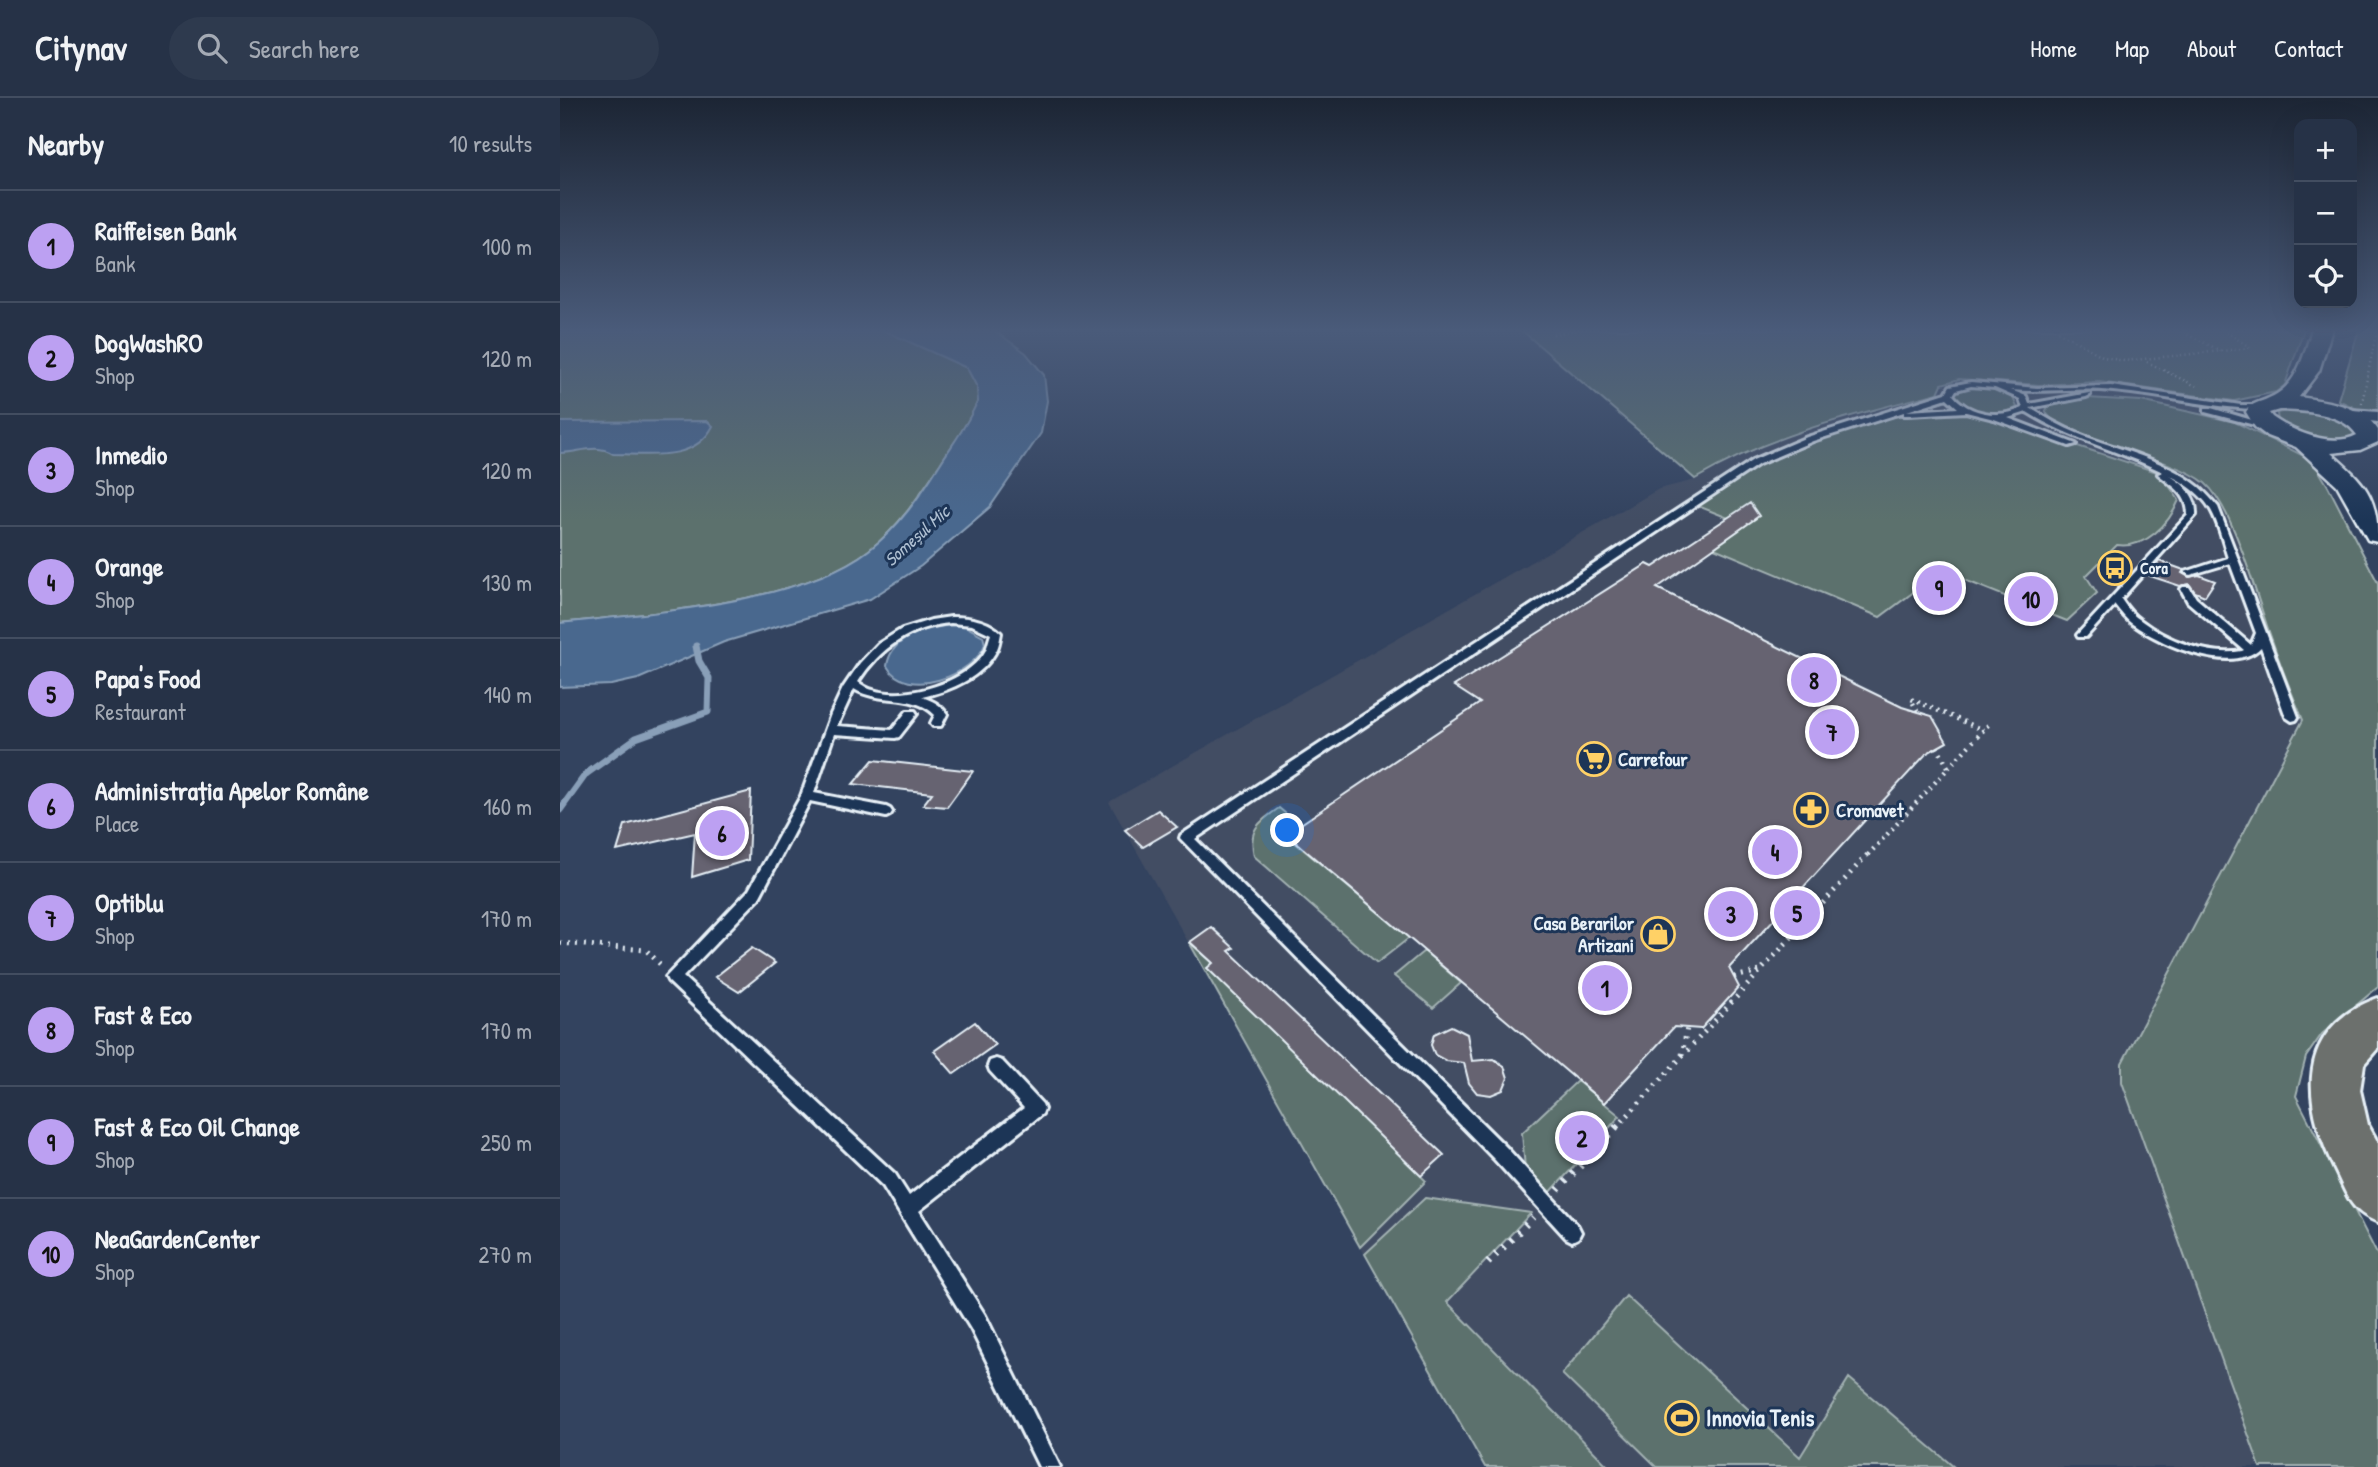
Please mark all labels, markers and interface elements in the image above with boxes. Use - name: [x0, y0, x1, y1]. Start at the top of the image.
- search box: [169, 17, 659, 80]
- text: Citynav: [35, 26, 127, 70]
- icon: search: [193, 29, 231, 67]
- text: Search here: [249, 31, 360, 66]
- text: Home: [2030, 32, 2077, 64]
- text: Map: [2115, 32, 2149, 64]
- text: About: [2187, 32, 2236, 64]
- text: Contact: [2274, 32, 2343, 64]
- map controls: [2294, 119, 2357, 308]
- button: +: [2294, 119, 2357, 182]
- text: Nearby: [28, 124, 104, 164]
- text: 10 results: [449, 128, 532, 159]
- button: −: [2294, 182, 2357, 245]
- text: Raiffeisen Bank: [95, 213, 237, 248]
- text: 1: [47, 231, 55, 262]
- text: 100 m: [482, 231, 532, 262]
- button: locate: [2294, 245, 2357, 308]
- text: Bank: [95, 248, 136, 279]
- text: DogWashRO: [95, 325, 203, 360]
- text: 2: [46, 343, 56, 374]
- text: 120 m: [482, 343, 532, 374]
- text: Shop: [95, 360, 134, 391]
- text: Inmedio: [95, 437, 167, 472]
- text: 3: [46, 455, 56, 486]
- text: 120 m: [482, 455, 532, 486]
- text: Shop: [95, 472, 134, 503]
- water label: Someșul Mic: [879, 498, 956, 572]
- text: Orange: [95, 549, 163, 584]
- bus stop icon: Cora: [2096, 549, 2134, 587]
- place label: Cora: [2140, 557, 2168, 579]
- pin: 9: [1916, 562, 1962, 614]
- text: 4: [47, 567, 55, 598]
- text: 130 m: [482, 567, 532, 598]
- pin: 10: [2008, 573, 2054, 625]
- text: Shop: [95, 584, 134, 615]
- pin: 8: [1791, 654, 1837, 706]
- text: Papa's Food: [95, 661, 200, 696]
- text: 5: [46, 679, 56, 710]
- text: 140 m: [484, 679, 532, 710]
- text: Restaurant: [95, 696, 186, 727]
- pin: 7: [1809, 706, 1855, 758]
- supermarket icon: Carrefour: [1575, 740, 1613, 778]
- place label: Carrefour: [1618, 746, 1688, 772]
- text: Administrația Apelor Române: [95, 773, 369, 808]
- text: 6: [46, 791, 56, 822]
- text: 160 m: [483, 791, 532, 822]
- pharmacy icon: Cromavet: [1792, 791, 1830, 829]
- place label: Cromavet: [1836, 797, 1905, 823]
- pin: 6: [699, 807, 745, 859]
- text: Place: [95, 808, 139, 839]
- your location: [1270, 813, 1304, 847]
- pin: 4: [1752, 826, 1798, 878]
- text: Optiblu: [95, 885, 163, 920]
- pin: 5: [1774, 887, 1820, 939]
- pin: 3: [1708, 888, 1754, 940]
- text: 7: [45, 903, 57, 934]
- text: 170 m: [481, 903, 532, 934]
- place label: Casa Berarilor Artizani: [1533, 910, 1635, 958]
- shop icon: Casa Berarilor Artizani: [1639, 915, 1677, 953]
- text: Shop: [95, 920, 134, 951]
- pin: 1: [1582, 962, 1628, 1014]
- text: Fast & Eco: [95, 997, 192, 1032]
- text: 8: [46, 1015, 56, 1046]
- text: 170 m: [481, 1015, 532, 1046]
- text: Shop: [95, 1032, 134, 1063]
- text: Fast & Eco Oil Change: [95, 1109, 300, 1144]
- pin: 2: [1559, 1112, 1605, 1164]
- text: 9: [47, 1127, 55, 1158]
- text: 250 m: [480, 1127, 532, 1158]
- text: Shop: [95, 1144, 134, 1175]
- text: NeaGardenCenter: [95, 1221, 260, 1256]
- text: 10: [42, 1239, 60, 1270]
- text: 270 m: [479, 1239, 532, 1270]
- text: Shop: [95, 1256, 134, 1287]
- sports icon: Innovia Tenis: [1663, 1399, 1701, 1437]
- place label: Innovia Tenis: [1706, 1402, 1815, 1433]

